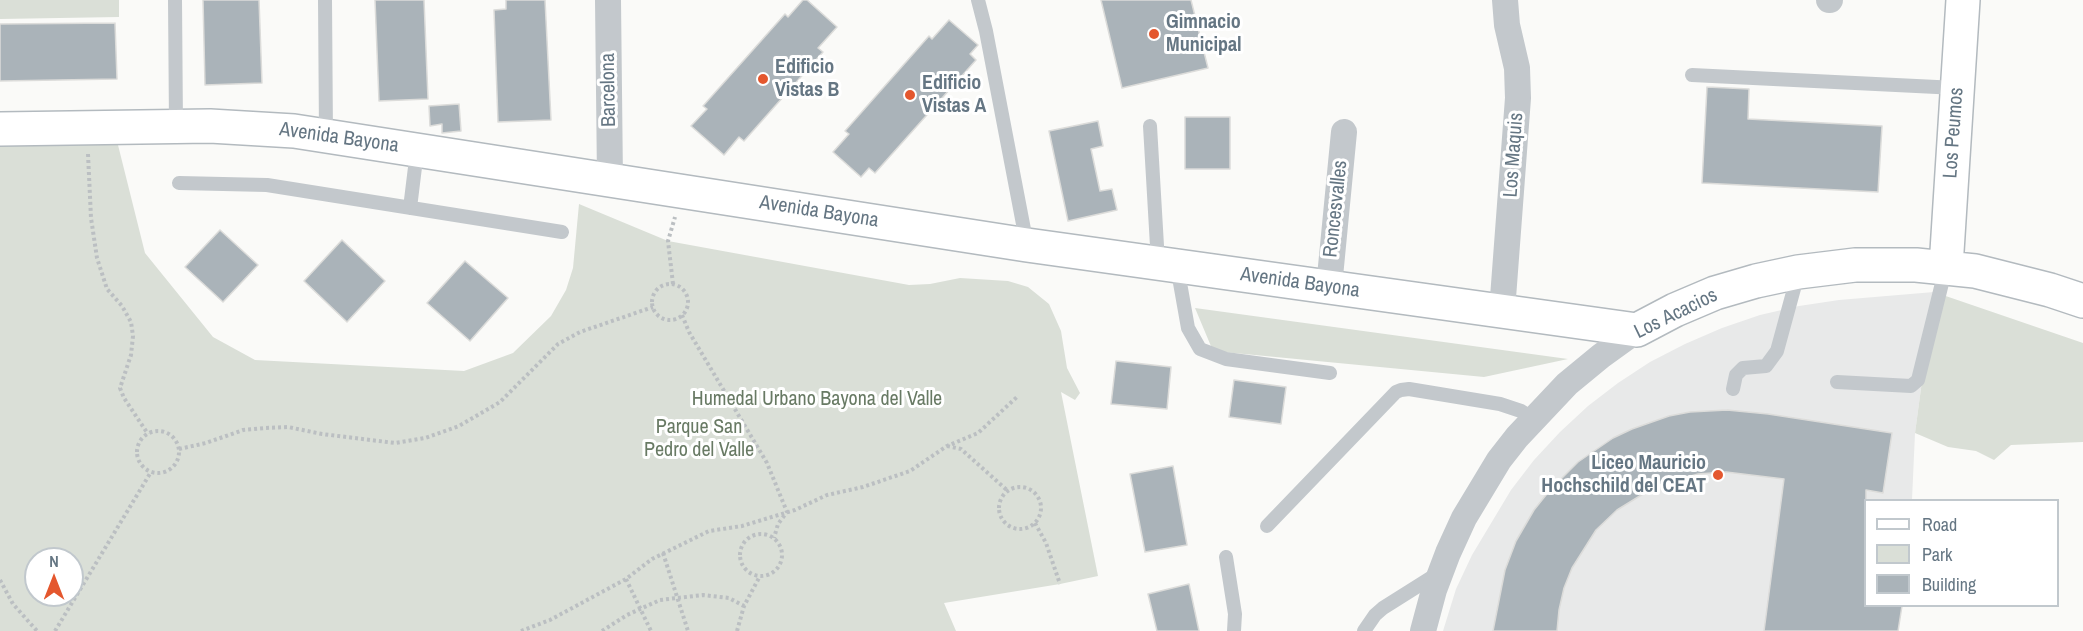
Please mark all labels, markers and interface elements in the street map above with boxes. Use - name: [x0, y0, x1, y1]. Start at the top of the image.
- place label: Gimnacio Municipal: [1166, 11, 1242, 58]
- marker: Gimnacio Municipal: [1147, 27, 1161, 41]
- street label: Barcelona: [596, 53, 622, 127]
- place label: Edificio Vistas B: [775, 56, 839, 103]
- marker: Edificio Vistas B: [756, 72, 770, 86]
- place label: Edificio Vistas A: [922, 72, 986, 119]
- street label: Los Peumos: [1939, 87, 1969, 179]
- marker: Edificio Vistas A: [903, 88, 917, 102]
- street label: Los Maquis: [1499, 112, 1529, 198]
- street label: Avenida Bayona: [278, 118, 400, 158]
- street label: Roncesvalles: [1319, 159, 1353, 259]
- street label: Avenida Bayona: [758, 191, 880, 233]
- street label: Avenida Bayona: [1239, 263, 1361, 303]
- street label: Los Acacios: [1631, 284, 1721, 344]
- park label: Humedal Urbano Bayona del Valle: [692, 388, 942, 412]
- park label: Parque San Pedro del Valle: [644, 416, 754, 463]
- place label: Liceo Mauricio Hochschild del CEAT: [1541, 452, 1706, 499]
- marker: Liceo Mauricio Hochschild del CEAT: [1711, 468, 1725, 482]
- legend: [1864, 499, 2059, 607]
- text: Road: [1922, 512, 1957, 537]
- text: Park: [1922, 542, 1952, 567]
- north arrow: [24, 547, 84, 607]
- text: N: [49, 550, 59, 572]
- text: Building: [1922, 572, 1976, 597]

